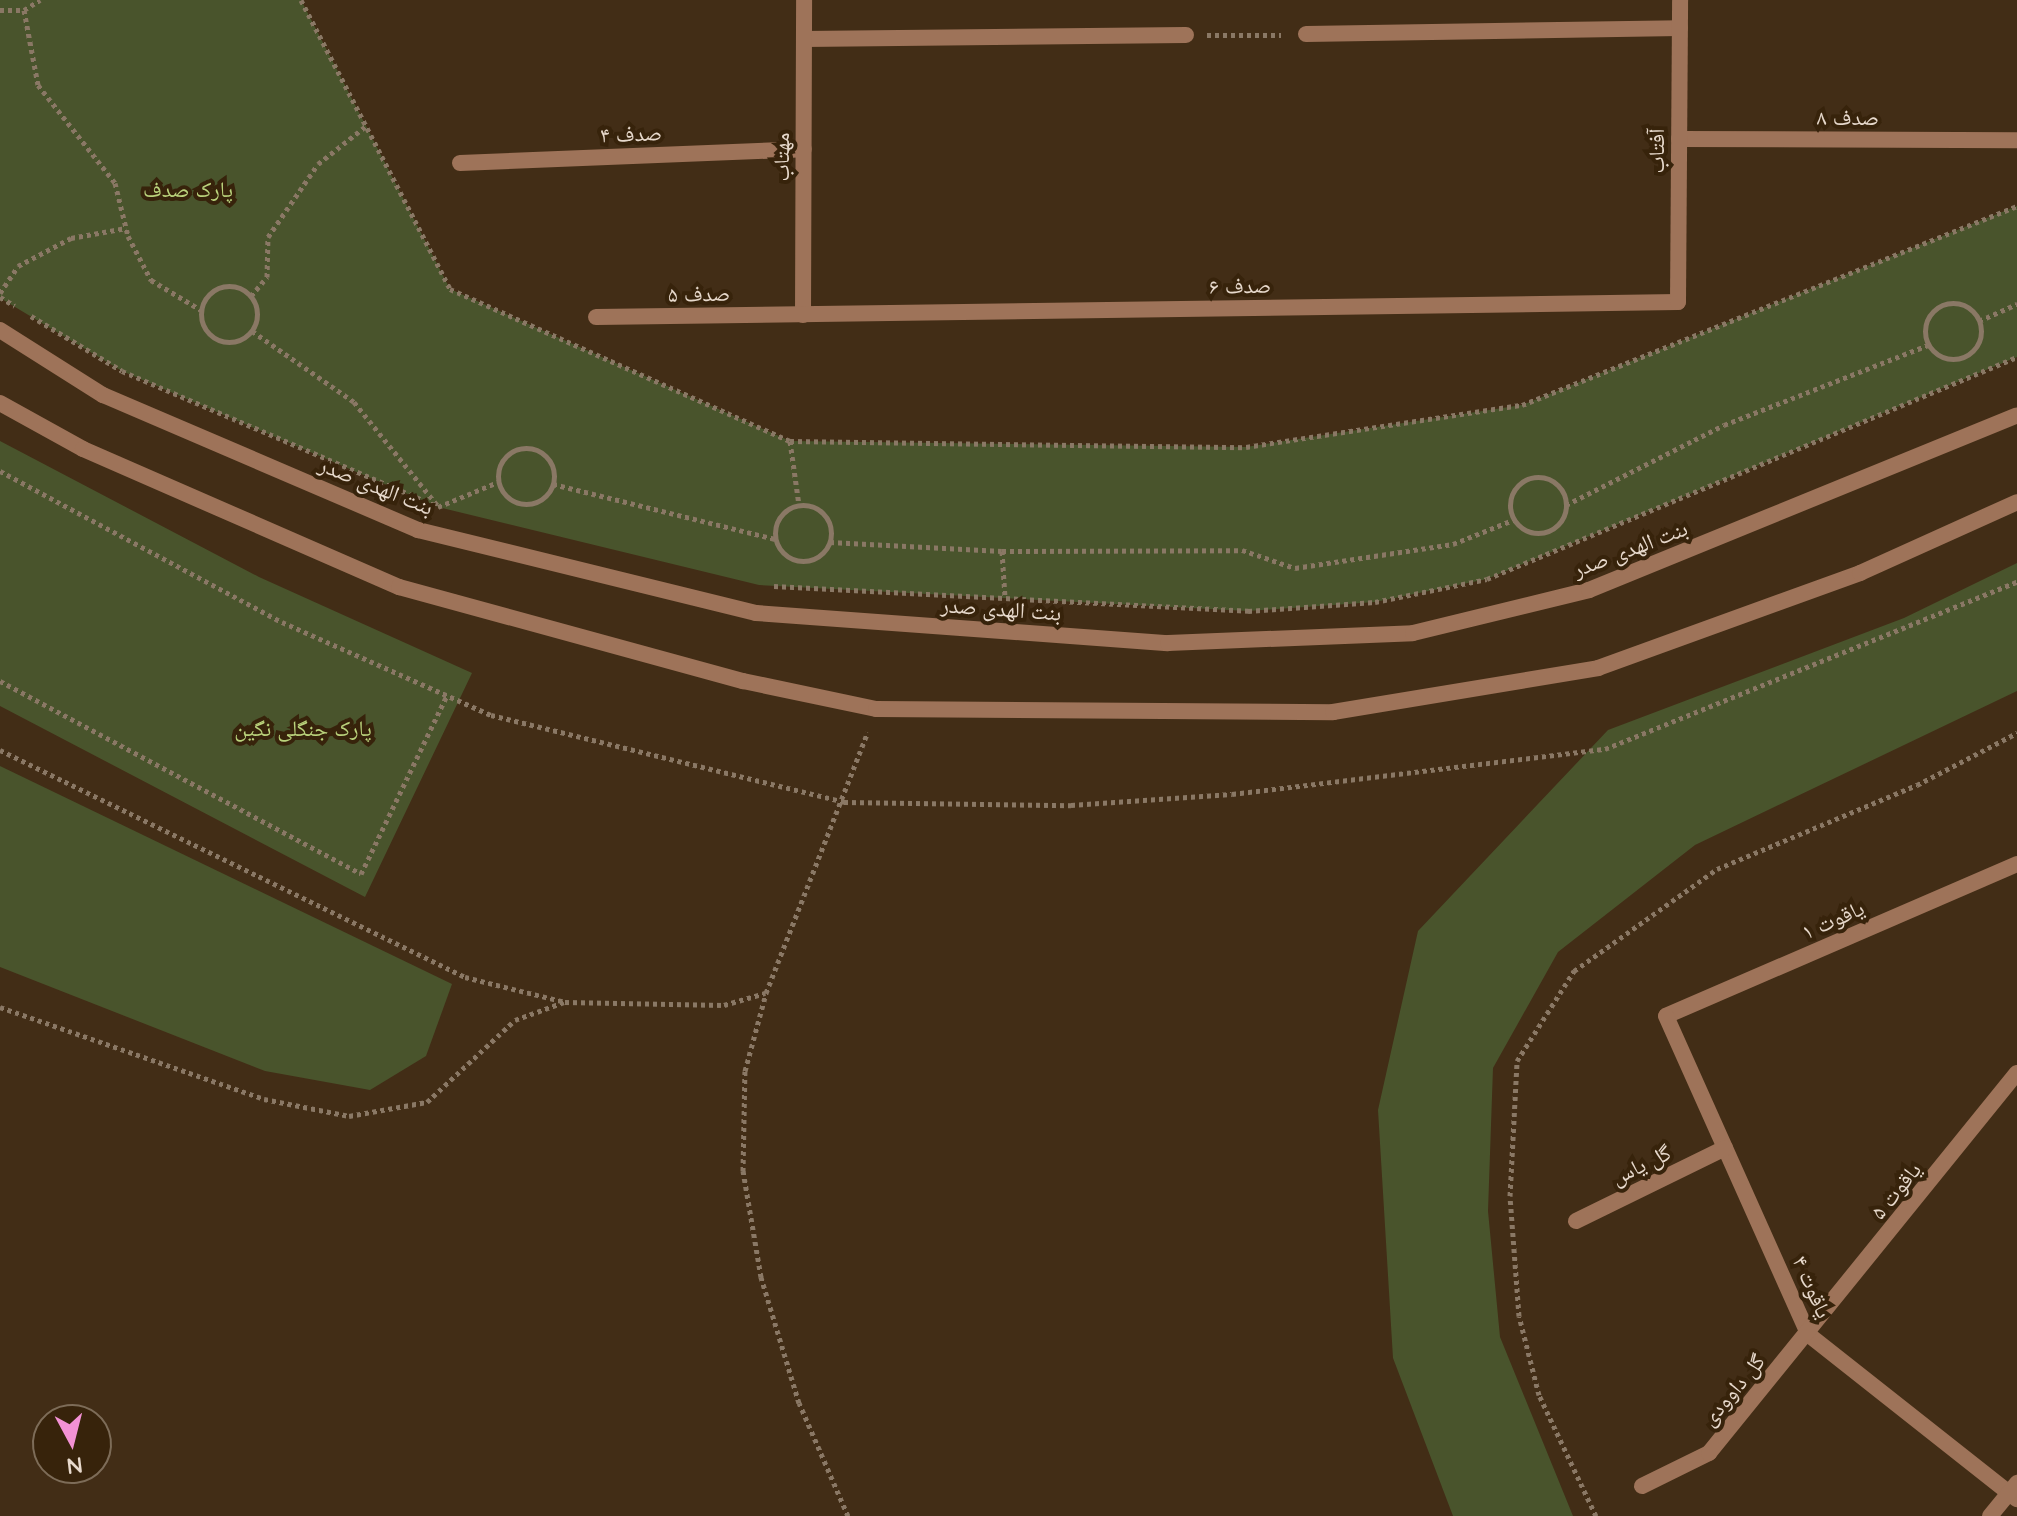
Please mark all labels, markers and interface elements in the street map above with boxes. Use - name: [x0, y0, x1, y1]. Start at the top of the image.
- street label: صدف ۸: [1817, 105, 1879, 131]
- street label: صدف ۴: [599, 120, 663, 148]
- street label: آفتاب: [1644, 129, 1670, 173]
- street label: مهتاب: [769, 133, 795, 181]
- park label: پارک صدف: [143, 177, 233, 203]
- street label: صدف ۶: [1209, 272, 1271, 300]
- street label: صدف ۵: [668, 280, 730, 308]
- street label: بنت الهدی صدر: [315, 451, 437, 521]
- street label: بنت الهدی صدر: [1569, 515, 1691, 583]
- street label: بنت الهدی صدر: [940, 592, 1062, 626]
- park label: پارک جنگلی نگین: [234, 716, 372, 742]
- street label: یاقوت ۱: [1798, 895, 1868, 945]
- street label: گل یاس: [1607, 1139, 1675, 1191]
- street label: یاقوت ۵: [1865, 1157, 1927, 1225]
- street label: یاقوت ۴: [1787, 1252, 1837, 1322]
- street label: گل داوودی: [1695, 1349, 1771, 1431]
- north arrow: [32, 1404, 112, 1484]
- text: N: [65, 1451, 84, 1481]

